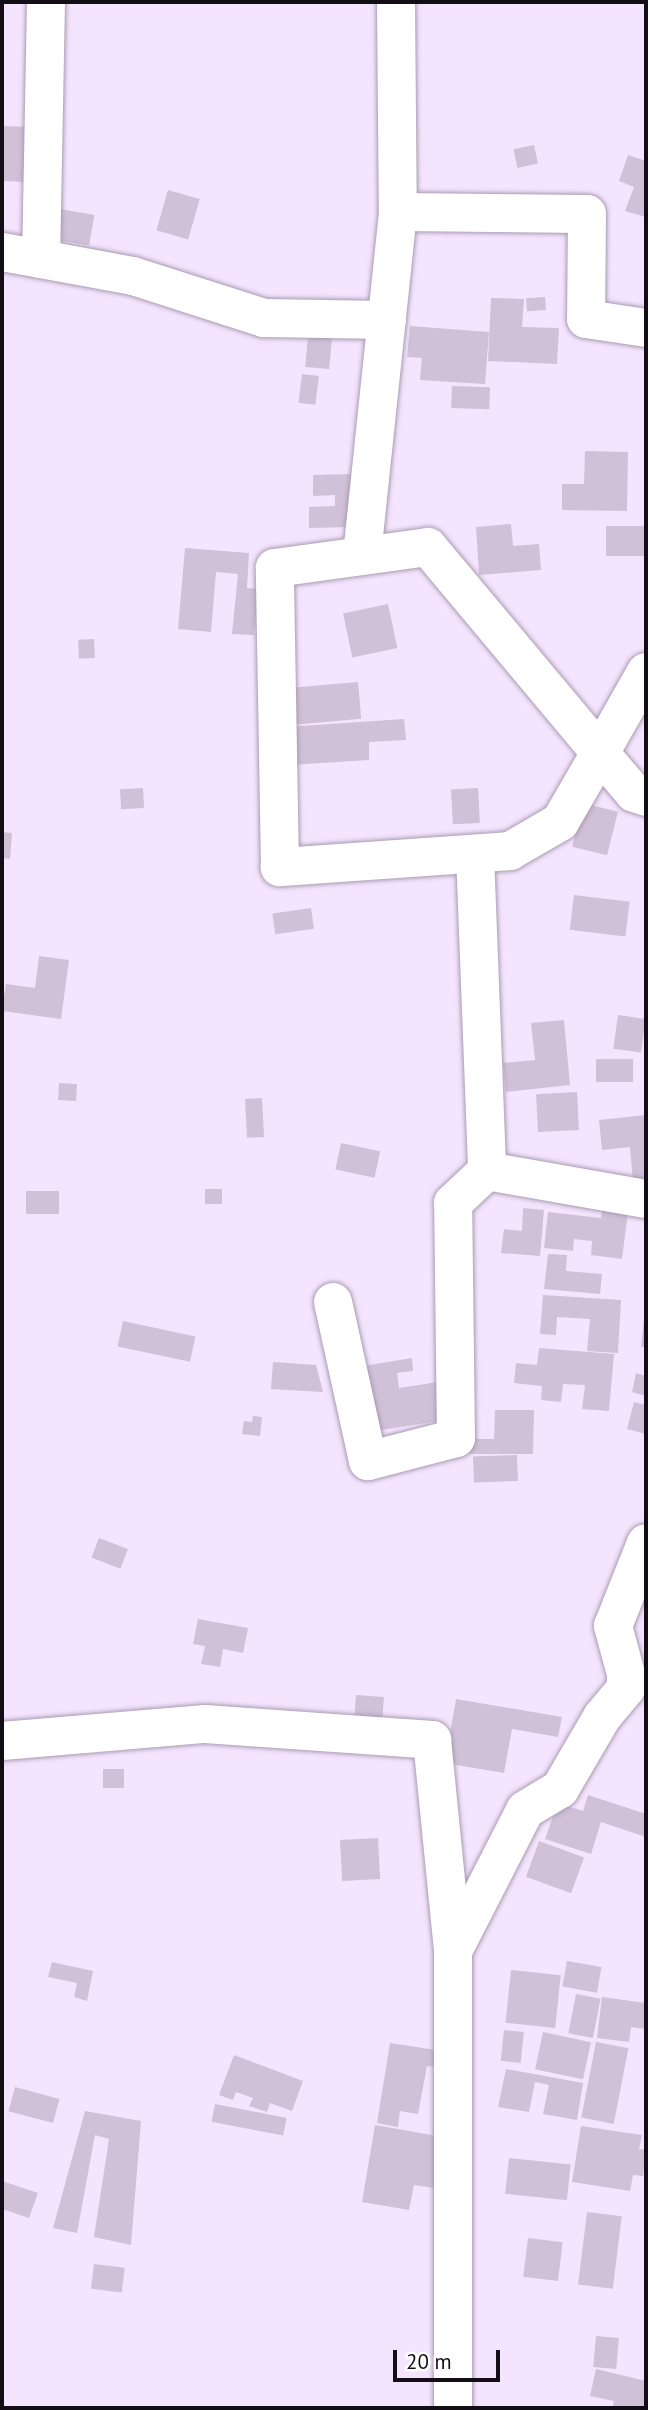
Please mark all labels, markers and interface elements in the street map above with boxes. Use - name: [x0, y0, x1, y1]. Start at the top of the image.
- scale bar: [396, 2336, 503, 2380]
- text: 20 m: [406, 2348, 452, 2375]

